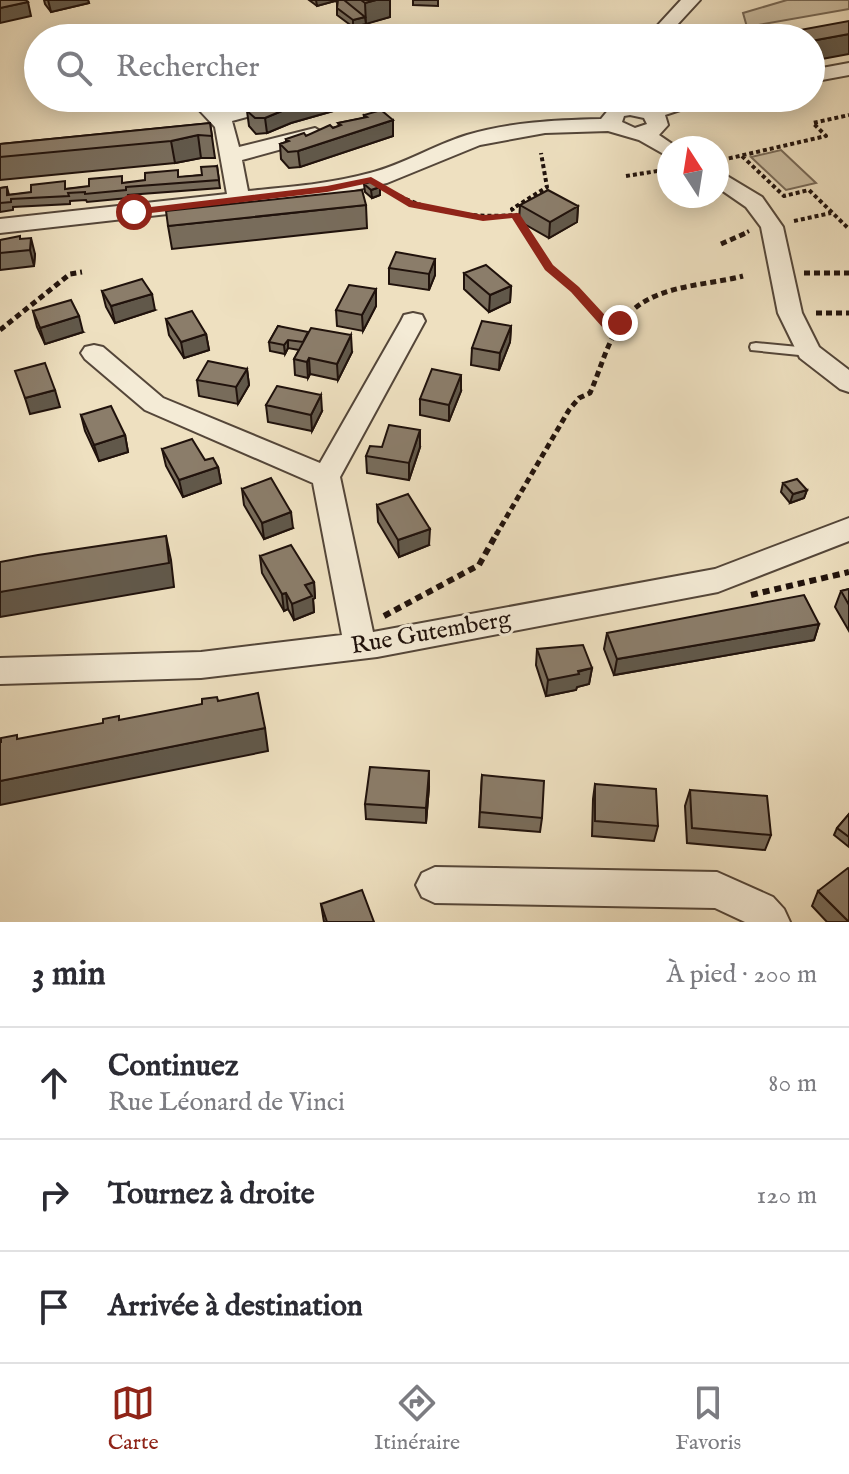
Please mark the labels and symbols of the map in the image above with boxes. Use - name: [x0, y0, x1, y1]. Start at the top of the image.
- north arrow: [657, 136, 729, 208]
- route start: [116, 194, 152, 230]
- route end: [602, 305, 638, 341]
- street label: Rue Gutemberg: [349, 604, 514, 662]

